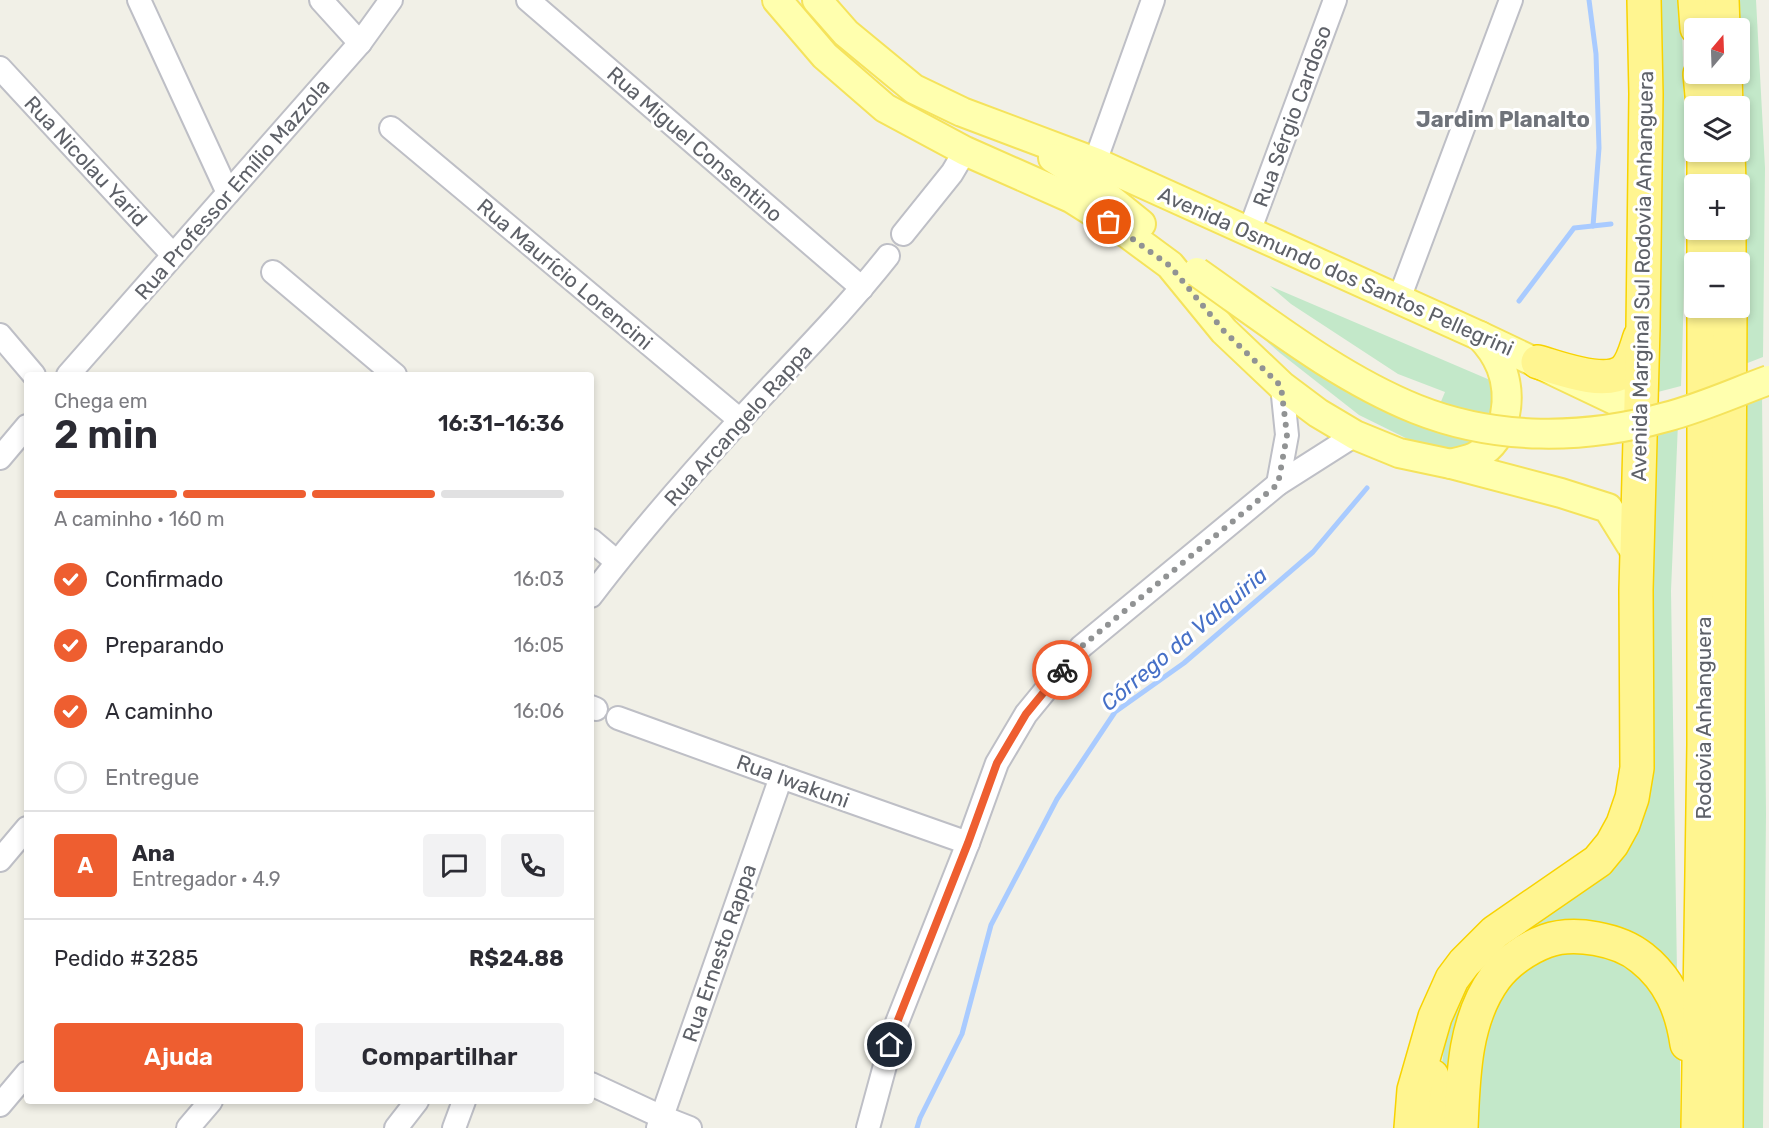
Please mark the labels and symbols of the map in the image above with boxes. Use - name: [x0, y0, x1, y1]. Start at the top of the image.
- north arrow: [1684, 18, 1750, 84]
- street label: Rua Sérgio Cardoso: [1248, 22, 1336, 210]
- street label: Rua Miguel Consentino: [602, 61, 788, 227]
- street label: Avenida Marginal Sul Rodovia Anhanguera: [1626, 71, 1658, 481]
- street label: Rua Professor Emílio Mazzola: [129, 74, 335, 304]
- street label: Rua Nicolau Yarid: [19, 91, 153, 231]
- district label: Jardim Planalto: [1416, 106, 1590, 133]
- street label: Avenida Osmundo dos Santos Pellegrini: [1154, 181, 1518, 361]
- street label: Rua Maurício Lorencini: [472, 193, 658, 355]
- pin: [1083, 196, 1134, 247]
- street label: Rua Arcangelo Rappa: [659, 339, 817, 511]
- water label: Córrego da Valquiria: [1095, 561, 1273, 717]
- street label: Rodovia Anhanguera: [1691, 617, 1716, 819]
- courier: [1032, 640, 1092, 700]
- street label: Rua Iwakuni: [733, 749, 853, 813]
- street label: Rua Ernesto Rappa: [677, 861, 761, 1045]
- pin: [864, 1019, 915, 1070]

